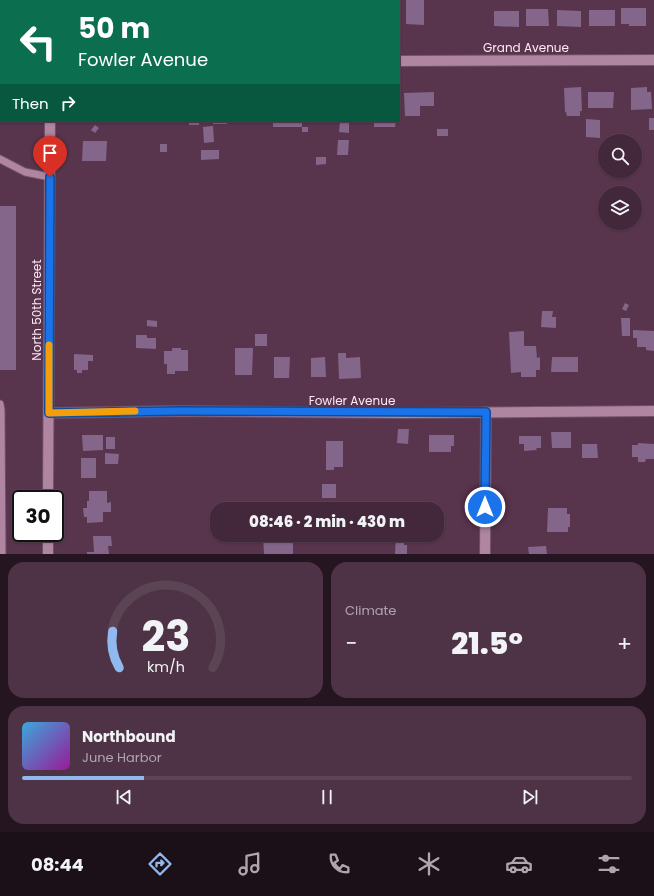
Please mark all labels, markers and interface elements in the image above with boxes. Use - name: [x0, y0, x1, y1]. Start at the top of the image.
- text: 50 m: [78, 9, 150, 48]
- icon: left: [12, 16, 64, 68]
- street label: Grand Avenue: [483, 39, 569, 56]
- text: Fowler Avenue: [78, 47, 208, 72]
- icon: right: [57, 92, 79, 114]
- text: Then: [12, 93, 49, 114]
- map controls: [598, 134, 642, 230]
- button: search: [598, 134, 642, 178]
- pin: [33, 136, 67, 177]
- icon: arrive: [39, 142, 61, 164]
- button: layers: [598, 186, 642, 230]
- street label: North 50th Street: [28, 259, 45, 361]
- street label: Fowler Avenue: [309, 392, 395, 409]
- position arrow: [464, 486, 506, 528]
- speed limit sign: 30: [12, 490, 64, 542]
- text: 08:46 · 2 min · 430 m: [249, 511, 405, 532]
- text: Climate: [345, 601, 396, 620]
- text: 23: [141, 607, 190, 666]
- text: 21.5°: [451, 622, 523, 665]
- text: −: [345, 628, 357, 659]
- text: +: [617, 628, 632, 659]
- text: km/h: [146, 657, 185, 677]
- text: Northbound: [82, 726, 176, 747]
- text: June Harbor: [82, 748, 162, 767]
- icon: previous: [113, 786, 135, 808]
- icon: pause: [316, 786, 338, 808]
- icon: next: [519, 786, 541, 808]
- icon: directions: [146, 850, 174, 878]
- icon: music: [236, 850, 264, 878]
- icon: phone: [325, 850, 353, 878]
- icon: climate: [415, 850, 443, 878]
- icon: car: [505, 850, 533, 878]
- icon: filters: [595, 850, 623, 878]
- text: 08:44: [31, 852, 84, 877]

